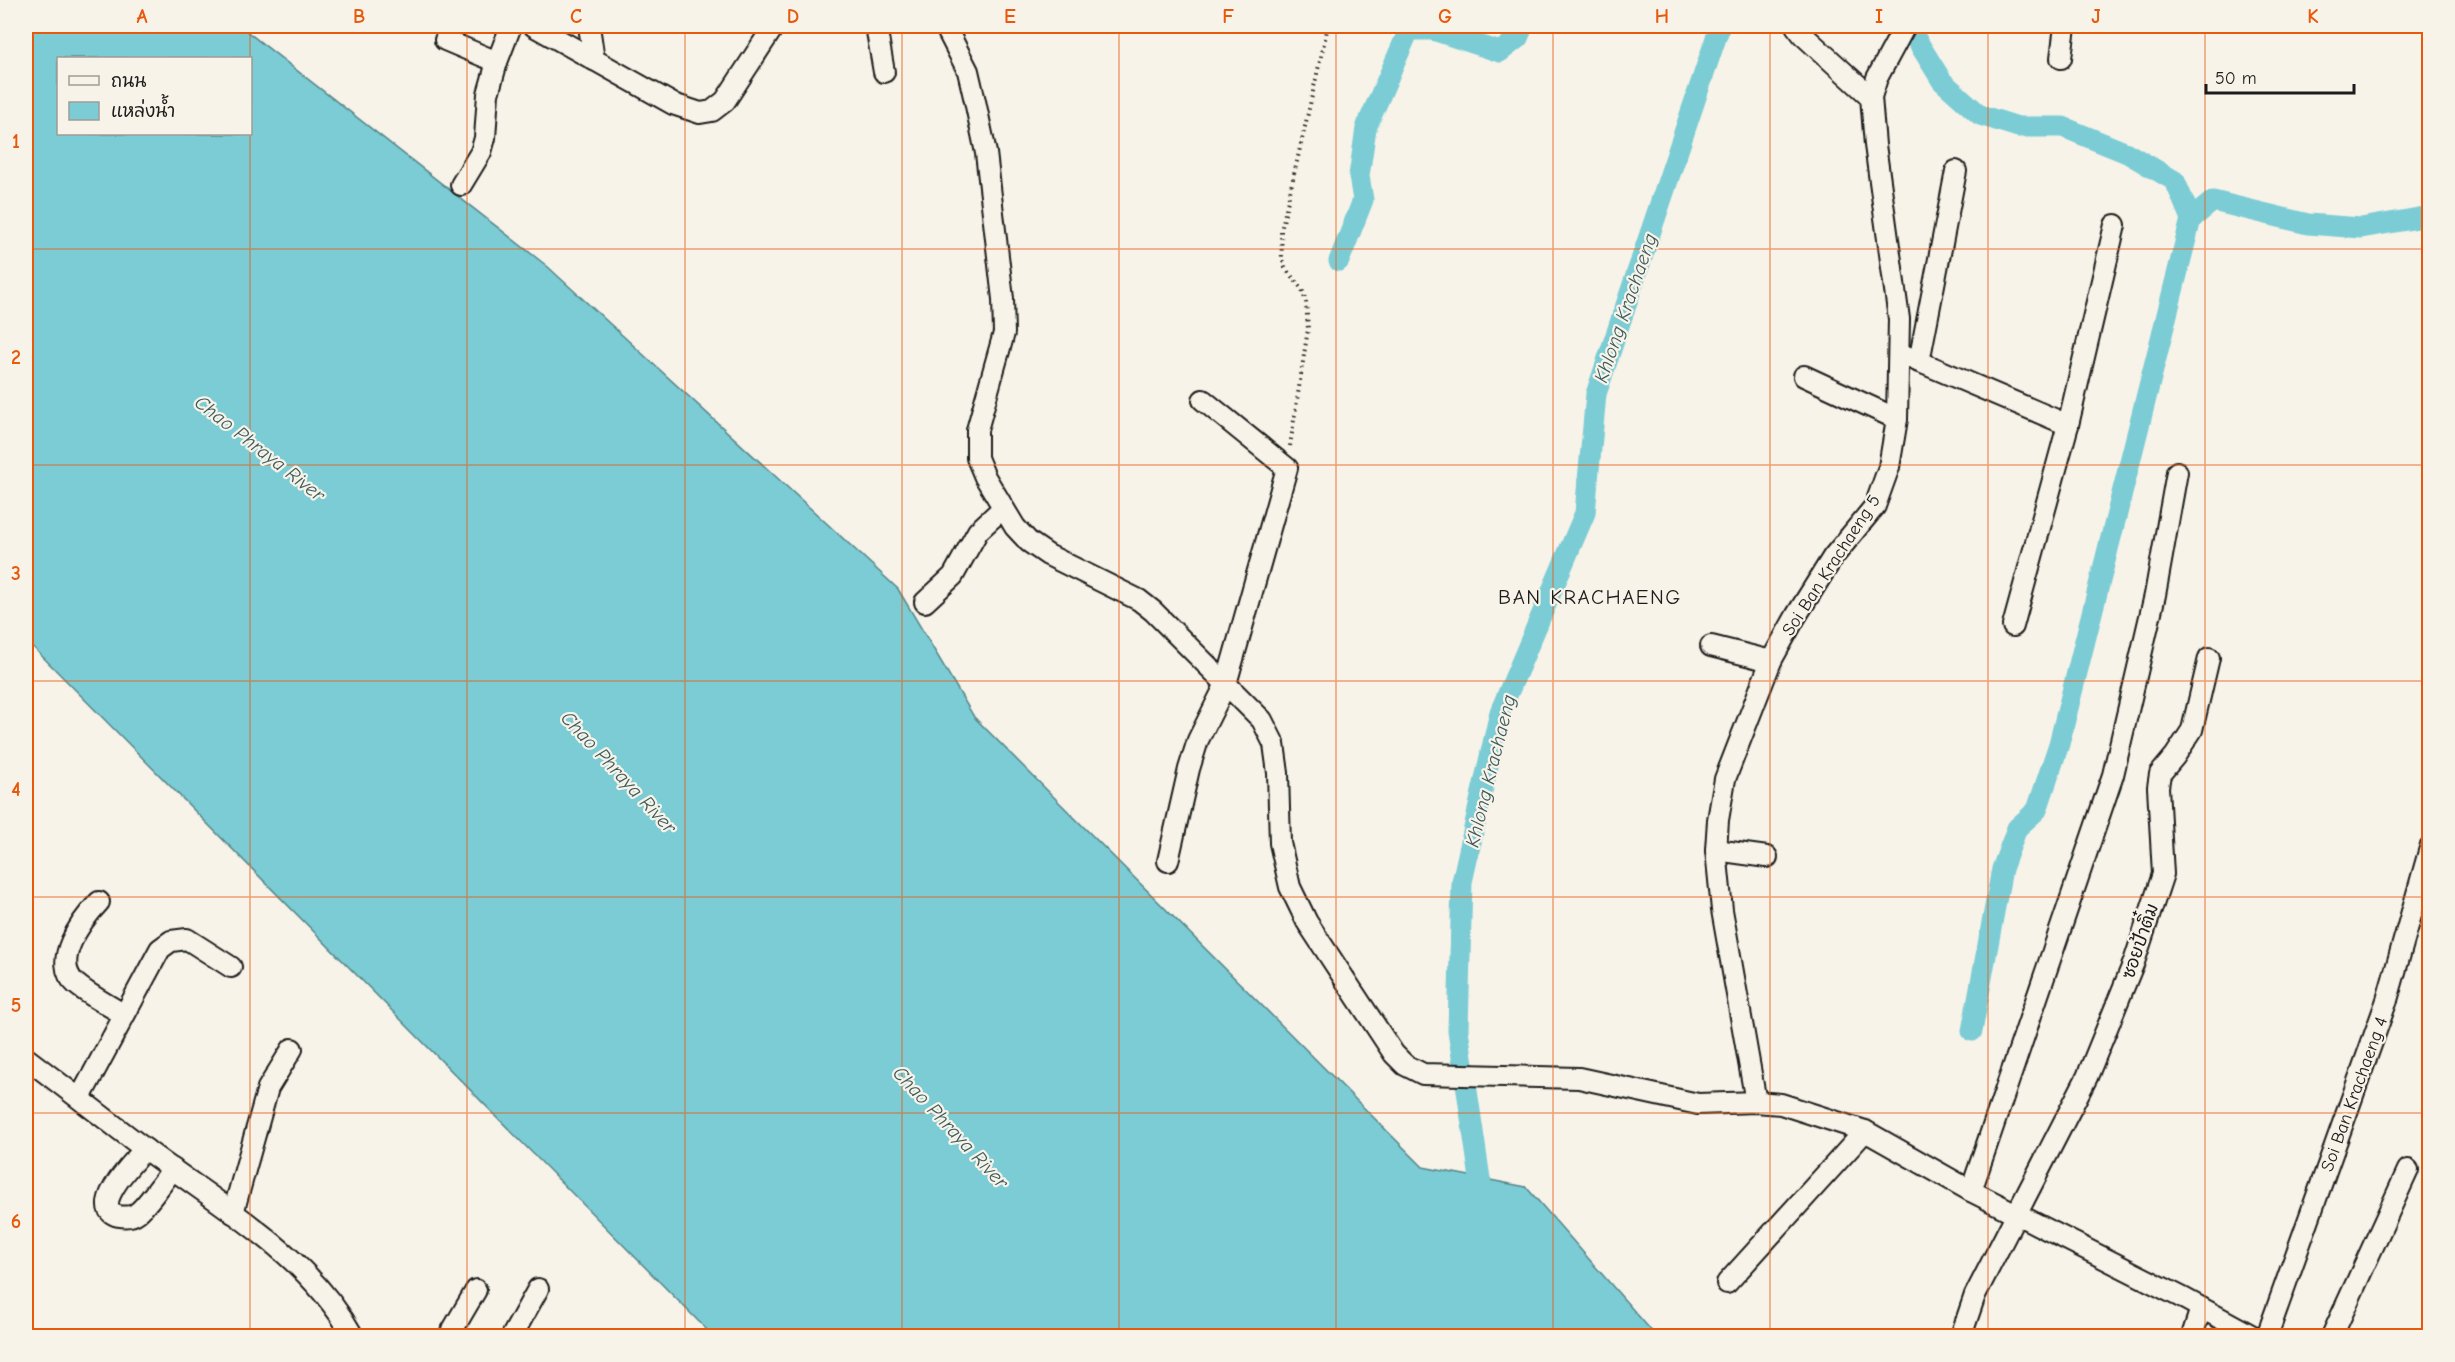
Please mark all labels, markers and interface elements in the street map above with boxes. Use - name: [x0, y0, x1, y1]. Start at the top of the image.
- text: A: [136, 5, 148, 28]
- text: B: [353, 5, 365, 28]
- text: C: [570, 5, 582, 28]
- text: D: [787, 5, 799, 28]
- text: E: [1004, 5, 1016, 28]
- text: F: [1222, 5, 1234, 28]
- text: G: [1438, 5, 1452, 28]
- text: H: [1655, 5, 1669, 28]
- text: I: [1875, 5, 1883, 28]
- text: J: [2091, 5, 2101, 28]
- text: K: [2307, 5, 2319, 28]
- legend: [57, 57, 252, 135]
- scale bar: [2206, 57, 2354, 95]
- text: 50 m: [2215, 68, 2257, 89]
- text: ถนน: [111, 71, 146, 92]
- text: แหล่งน้ำ: [111, 94, 175, 122]
- text: 1: [12, 130, 20, 153]
- water label: Khlong Krachaeng: [1589, 231, 1662, 386]
- text: 2: [11, 346, 21, 369]
- water label: Chao Phraya River: [190, 390, 330, 507]
- street label: Soi Ban Krachaeng 5: [1778, 491, 1885, 640]
- text: 3: [11, 562, 21, 585]
- district label: BAN KRACHAENG: [1498, 585, 1682, 609]
- water label: Khlong Krachaeng: [1460, 693, 1521, 850]
- water label: Chao Phraya River: [556, 706, 682, 839]
- text: 4: [11, 778, 21, 801]
- street label: ซอยป้าติ๋ม: [2111, 898, 2163, 982]
- text: 5: [11, 994, 21, 1017]
- street label: Soi Ban Krachaeng 4: [2317, 1014, 2392, 1174]
- water label: Chao Phraya River: [888, 1061, 1014, 1194]
- text: 6: [11, 1210, 21, 1233]

